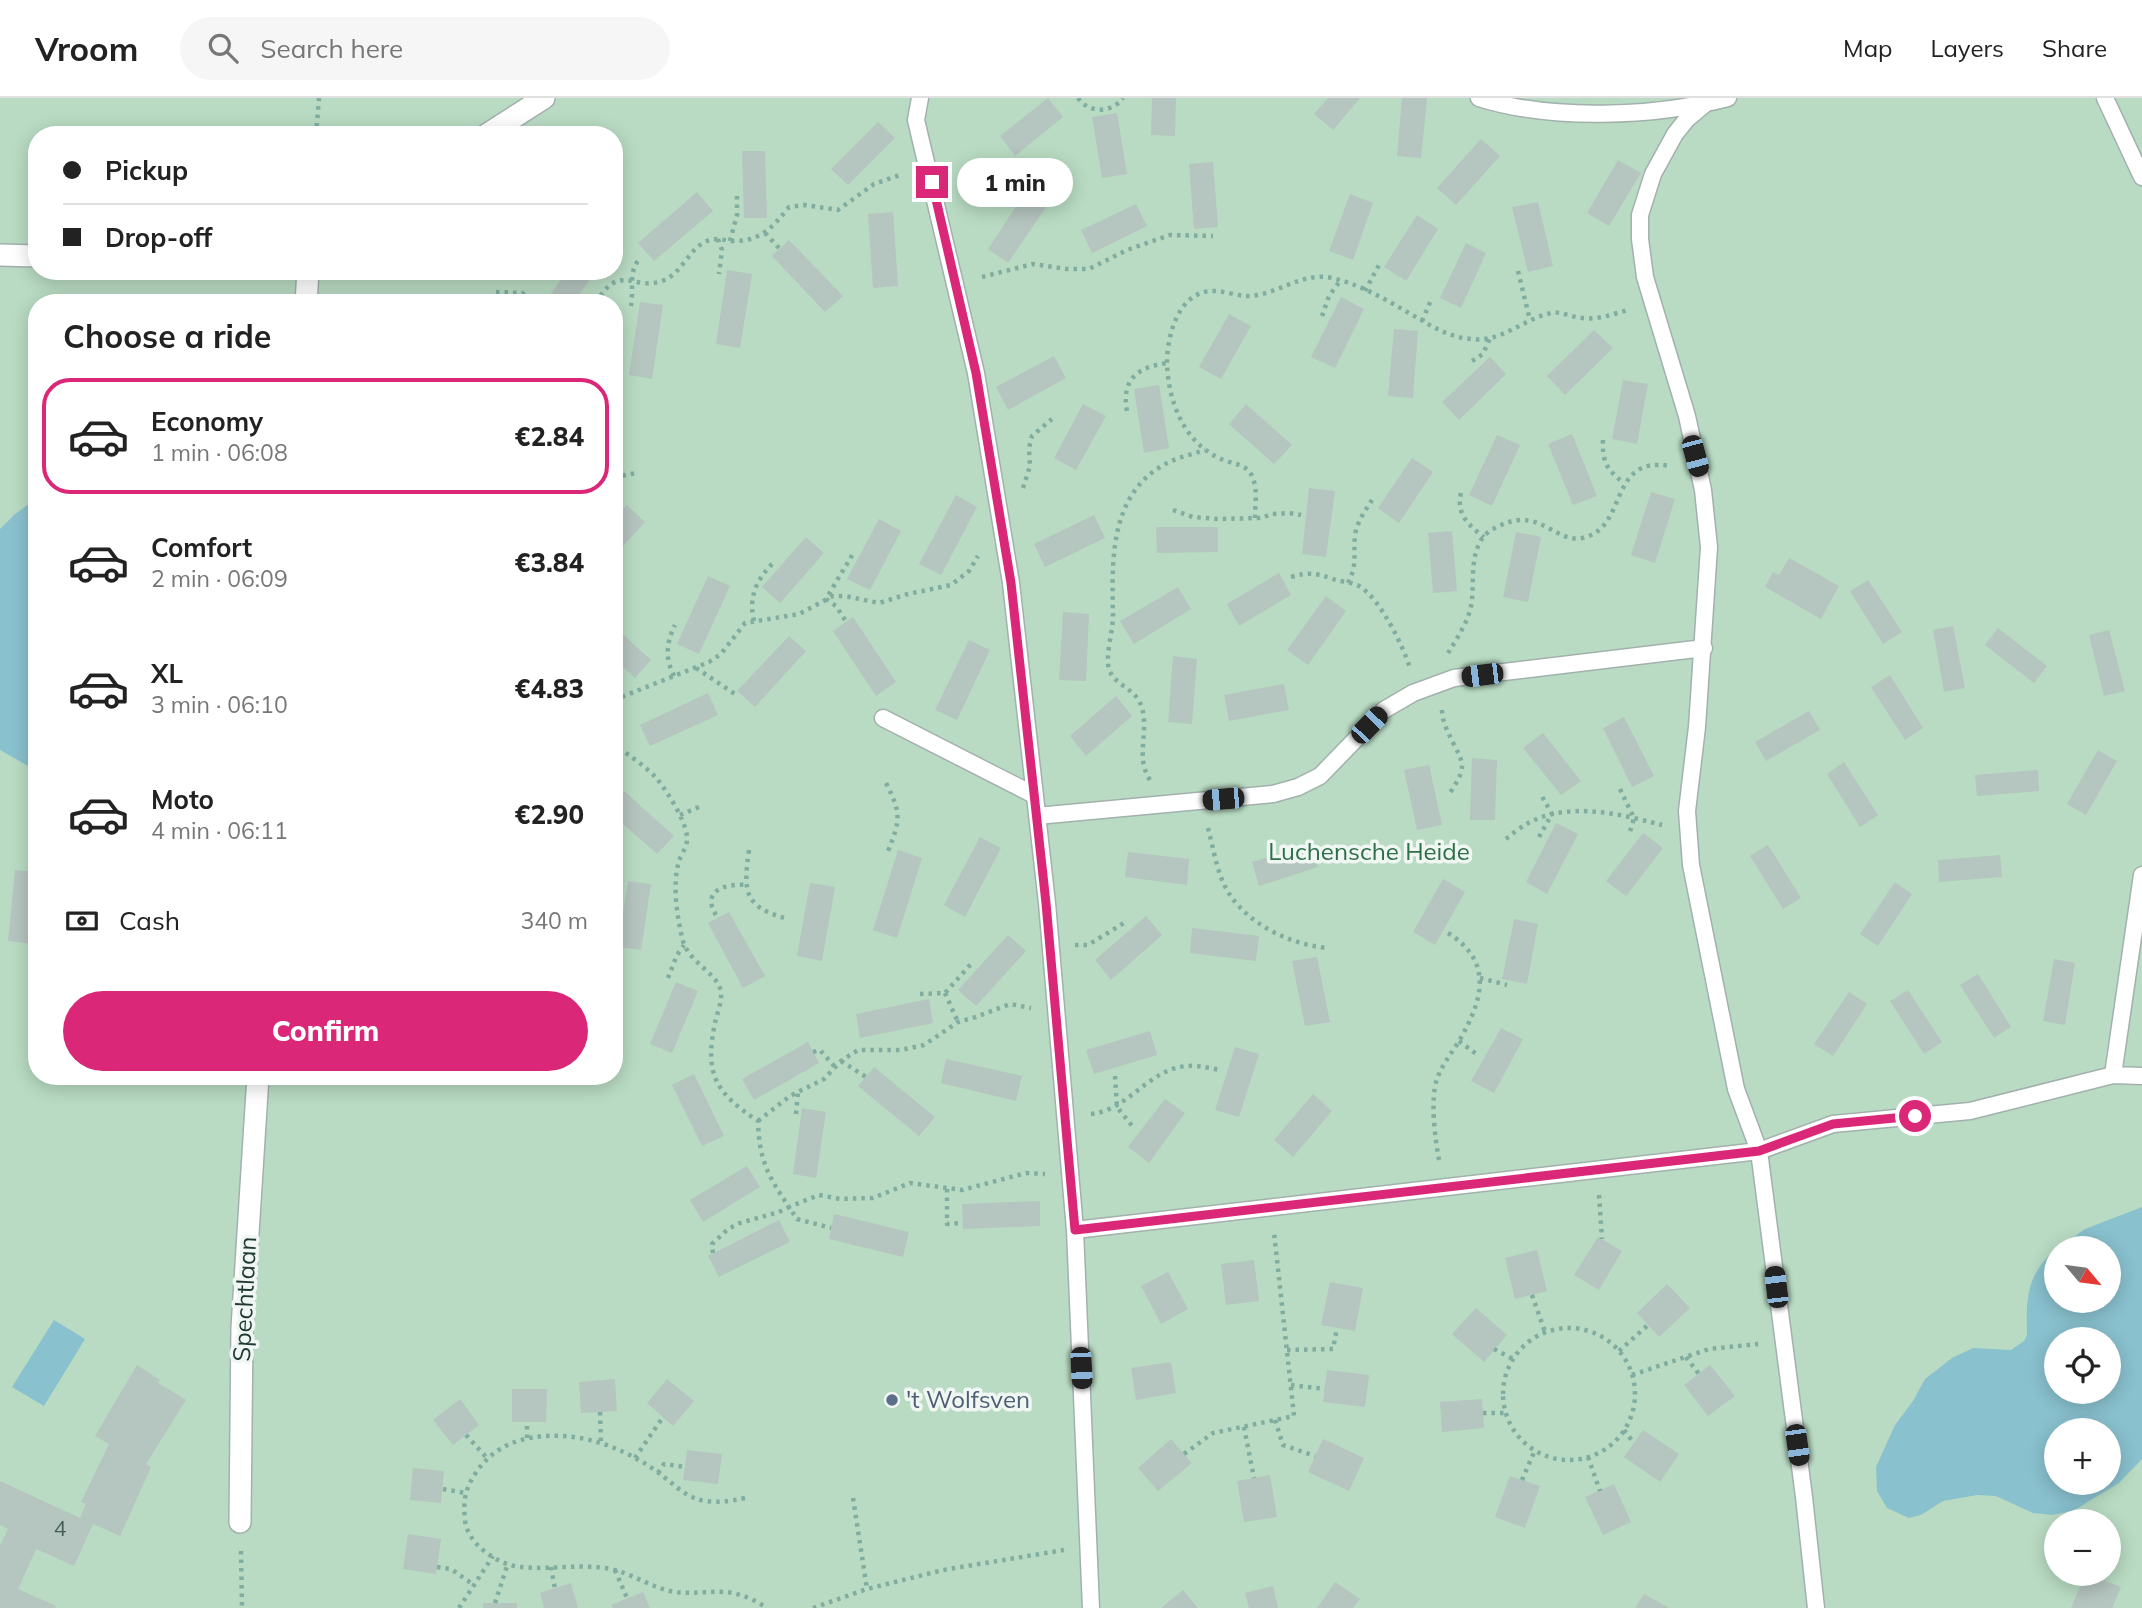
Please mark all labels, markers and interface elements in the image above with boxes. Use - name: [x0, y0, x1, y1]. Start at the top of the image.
- search box: [180, 17, 670, 80]
- text: Vroom: [35, 28, 138, 69]
- icon: search: [204, 29, 242, 67]
- text: Search here: [260, 32, 403, 65]
- text: Map: [1843, 33, 1892, 63]
- text: Layers: [1930, 33, 2004, 63]
- text: Share: [2042, 33, 2107, 63]
- text: Pickup: [105, 154, 188, 187]
- callout: 1 min: [956, 158, 1072, 206]
- route end: [916, 166, 948, 198]
- text: 1 min: [984, 168, 1046, 197]
- text: Drop-off: [105, 221, 212, 254]
- text: Choose a ride: [63, 316, 271, 356]
- icon: car: [67, 405, 130, 468]
- text: Economy: [151, 405, 263, 438]
- text: €2.84: [515, 420, 584, 453]
- car: [1680, 433, 1711, 479]
- text: 1 min · 06:08: [151, 438, 288, 467]
- icon: car: [67, 531, 130, 594]
- text: Comfort: [151, 531, 252, 564]
- text: €3.84: [515, 546, 584, 579]
- text: 2 min · 06:09: [151, 564, 288, 593]
- icon: car: [67, 657, 130, 720]
- text: XL: [151, 657, 183, 690]
- car: [1460, 662, 1505, 688]
- text: €4.83: [515, 672, 584, 705]
- text: 3 min · 06:10: [151, 690, 288, 719]
- car: [1347, 703, 1392, 747]
- icon: car: [67, 783, 130, 846]
- text: Moto: [151, 783, 214, 816]
- car: [1202, 787, 1245, 811]
- text: €2.90: [515, 798, 584, 831]
- text: 4 min · 06:11: [151, 816, 288, 845]
- park label: Luchensche Heide: [1268, 836, 1470, 866]
- icon: cash: [63, 902, 101, 940]
- text: Cash: [119, 904, 180, 937]
- text: 340 m: [520, 906, 588, 935]
- button: Confirm: [63, 991, 588, 1071]
- route start: [1899, 1100, 1931, 1132]
- street label: Spechtlaan: [226, 1236, 262, 1362]
- north arrow: [2044, 1236, 2121, 1312]
- map controls: [2044, 1236, 2121, 1586]
- car: [1764, 1265, 1789, 1309]
- button: locate: [2044, 1327, 2121, 1404]
- car: [1070, 1346, 1093, 1390]
- place label: 't Wolfsven: [906, 1384, 1030, 1414]
- marker: 't Wolfsven: [884, 1392, 900, 1408]
- button: +: [2044, 1418, 2121, 1495]
- car: [1784, 1423, 1811, 1467]
- button: −: [2044, 1509, 2121, 1586]
- house number: 4: [54, 1515, 67, 1541]

